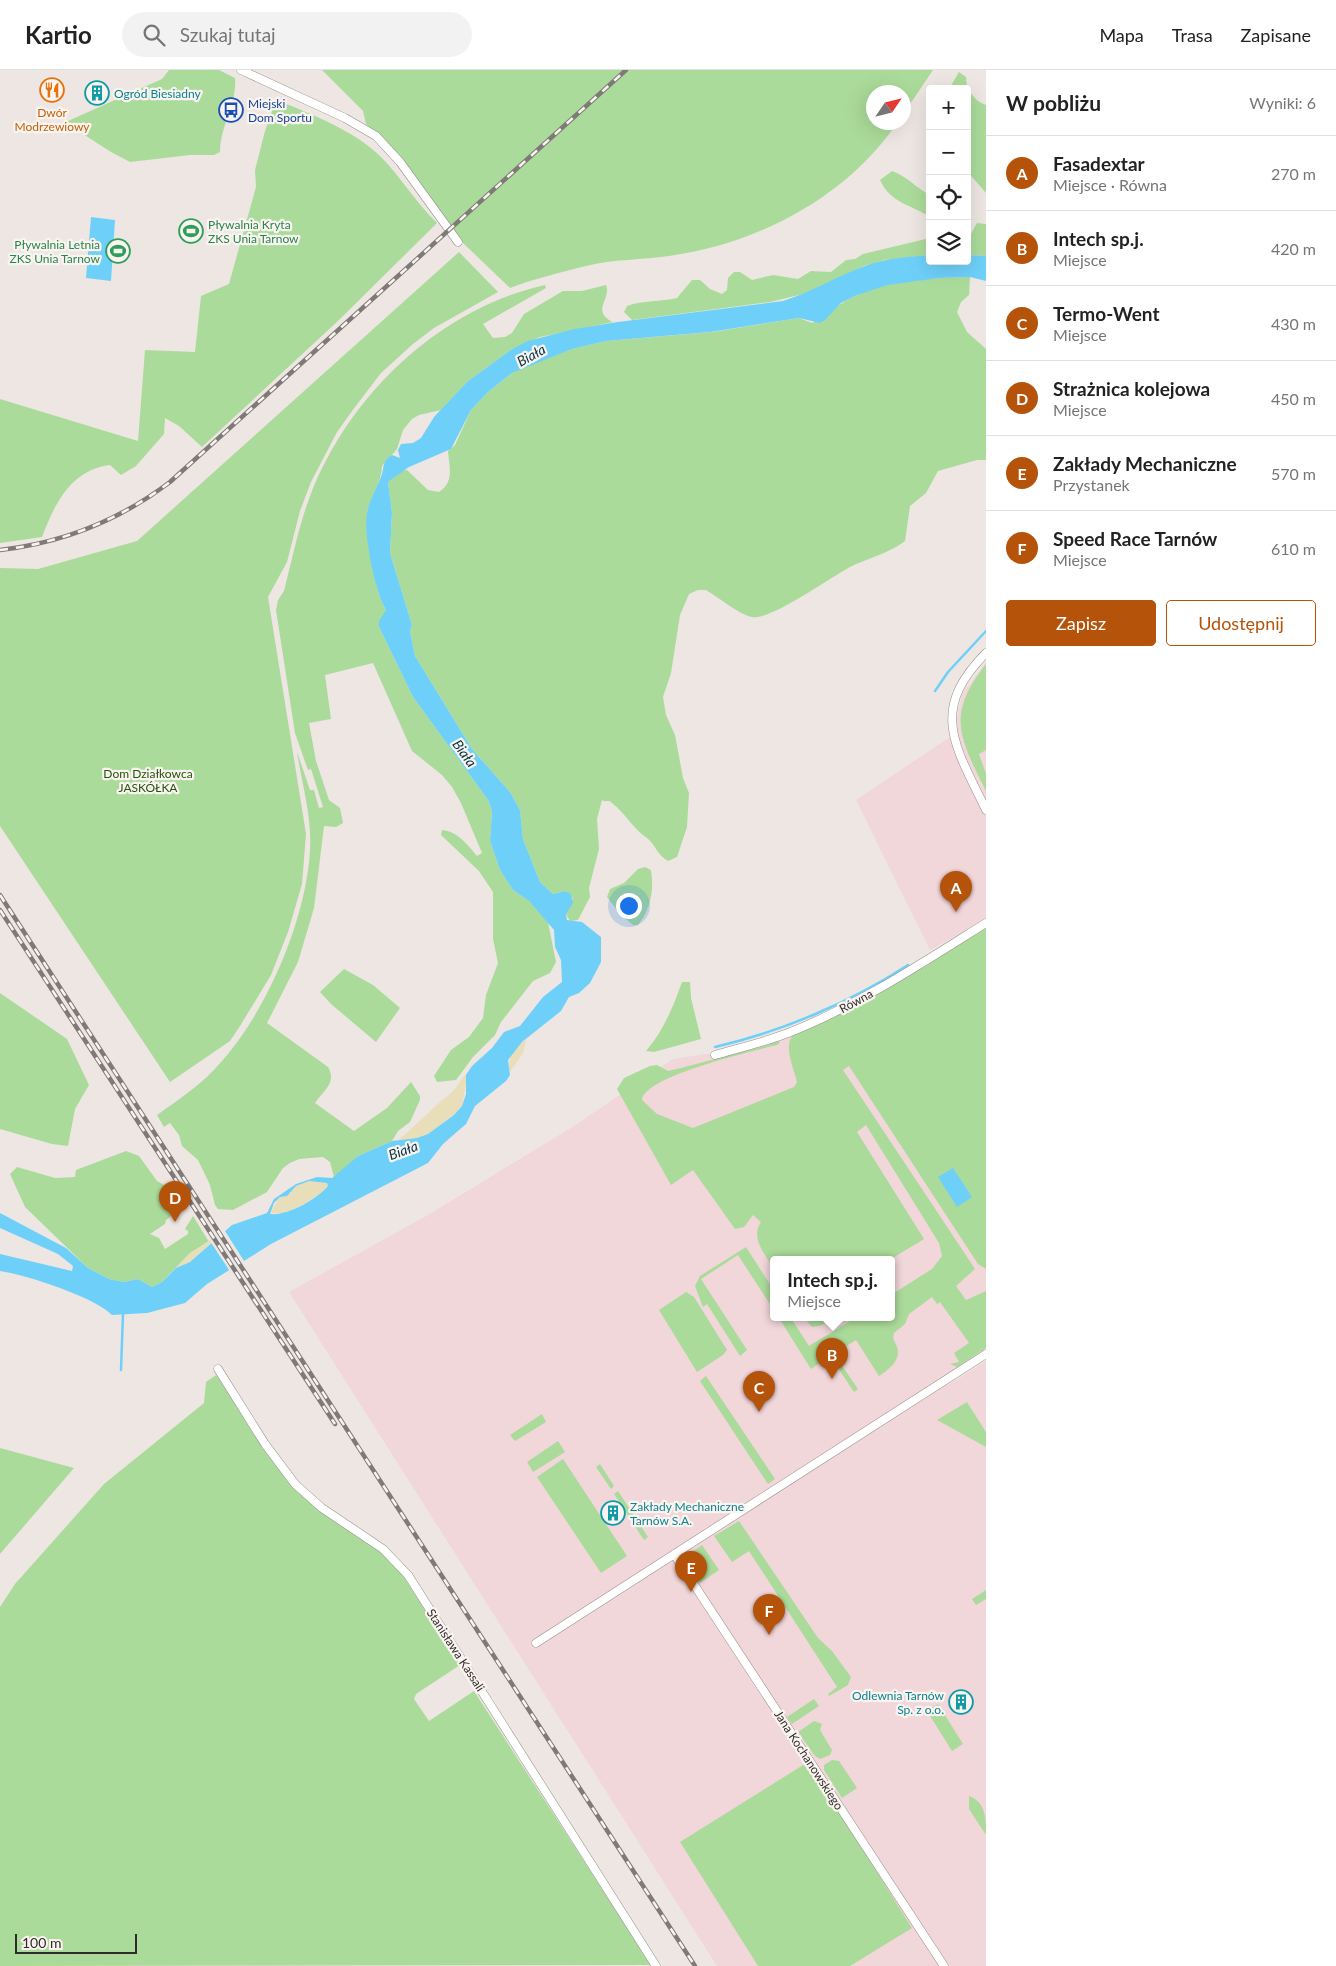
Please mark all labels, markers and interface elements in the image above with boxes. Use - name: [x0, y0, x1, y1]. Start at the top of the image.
- search box: [122, 12, 472, 57]
- text: Kartio: [25, 20, 92, 49]
- icon: search: [140, 21, 168, 49]
- text: Szukaj tutaj: [180, 23, 276, 46]
- text: Mapa: [1099, 24, 1144, 46]
- text: Trasa: [1172, 24, 1213, 46]
- text: Zapisane: [1241, 24, 1311, 46]
- restaurant icon: Dwór Modrzewiowy: [39, 77, 65, 103]
- building icon: Ogród Biesiadny: [84, 80, 110, 106]
- north arrow: [866, 85, 911, 130]
- map controls: [926, 85, 971, 265]
- button: +: [926, 85, 971, 130]
- place label: Ogród Biesiadny: [114, 86, 202, 101]
- text: W pobliżu: [1006, 90, 1101, 115]
- text: Wyniki: 6: [1249, 93, 1316, 112]
- place label: Miejski Dom Sportu: [248, 96, 312, 125]
- bus stop icon: Miejski Dom Sportu: [218, 97, 244, 123]
- place label: Dwór Modrzewiowy: [14, 105, 90, 134]
- button: −: [926, 130, 971, 175]
- text: Fasadextar: [1053, 152, 1145, 175]
- text: A: [1016, 164, 1028, 183]
- text: 270 m: [1271, 164, 1316, 183]
- button: locate: [926, 175, 971, 220]
- text: Miejsce · Równa: [1053, 175, 1167, 194]
- place label: Pływalnia Kryta ZKS Unia Tarnow: [208, 217, 299, 246]
- sports icon: Pływalnia Kryta ZKS Unia Tarnow: [178, 218, 204, 244]
- button: layers: [926, 220, 971, 265]
- text: Intech sp.j.: [1053, 227, 1144, 250]
- place label: Pływalnia Letnia ZKS Unia Tarnow: [9, 237, 101, 266]
- sports icon: Pływalnia Letnia ZKS Unia Tarnow: [105, 238, 131, 264]
- text: B: [1017, 239, 1027, 258]
- text: 420 m: [1271, 239, 1316, 258]
- text: Miejsce: [1053, 250, 1107, 269]
- text: Termo-Went: [1053, 302, 1160, 325]
- text: C: [1017, 314, 1027, 333]
- text: 430 m: [1271, 314, 1316, 333]
- text: Miejsce: [1053, 325, 1107, 344]
- water label: Biała: [514, 340, 548, 370]
- text: Strażnica kolejowa: [1053, 377, 1210, 400]
- text: D: [1016, 389, 1028, 408]
- text: 450 m: [1271, 389, 1316, 408]
- text: Miejsce: [1053, 400, 1107, 419]
- text: Zakłady Mechaniczne: [1053, 452, 1237, 475]
- text: E: [1017, 464, 1027, 483]
- text: 570 m: [1271, 464, 1316, 483]
- text: Przystanek: [1053, 475, 1130, 494]
- text: Speed Race Tarnów: [1053, 527, 1217, 550]
- text: F: [1017, 539, 1027, 558]
- text: 610 m: [1271, 539, 1316, 558]
- text: Miejsce: [1053, 550, 1107, 569]
- button: Zapisz: [1006, 600, 1156, 646]
- button: Udostępnij: [1166, 600, 1316, 646]
- water label: Biała: [449, 736, 481, 770]
- park label: Dom Działkowca JASKÓŁKA: [103, 766, 193, 795]
- pin: A: [940, 871, 972, 912]
- your location: [616, 893, 642, 919]
- street label: Równa: [837, 986, 875, 1016]
- water label: Biała: [386, 1137, 420, 1163]
- pin: D: [159, 1181, 191, 1222]
- popup: [770, 1256, 895, 1321]
- text: Intech sp.j.: [787, 1268, 878, 1291]
- text: Miejsce: [787, 1291, 841, 1310]
- pin: B: [816, 1338, 848, 1379]
- pin: C: [743, 1371, 775, 1412]
- place label: Zakłady Mechaniczne Tarnów S.A.: [630, 1499, 744, 1528]
- building icon: Zakłady Mechaniczne Tarnów S.A.: [600, 1500, 626, 1526]
- pin: E: [675, 1551, 707, 1592]
- pin: F: [753, 1594, 785, 1635]
- street label: Stanisława Kassali: [424, 1606, 488, 1694]
- place label: Odlewnia Tarnów Sp. z o.o.: [852, 1688, 945, 1717]
- building icon: Odlewnia Tarnów Sp. z o.o.: [948, 1689, 974, 1715]
- street label: Jana Kochanowskiego: [771, 1707, 847, 1813]
- scale bar: [15, 1931, 138, 1954]
- text: 100 m: [22, 1934, 61, 1951]

